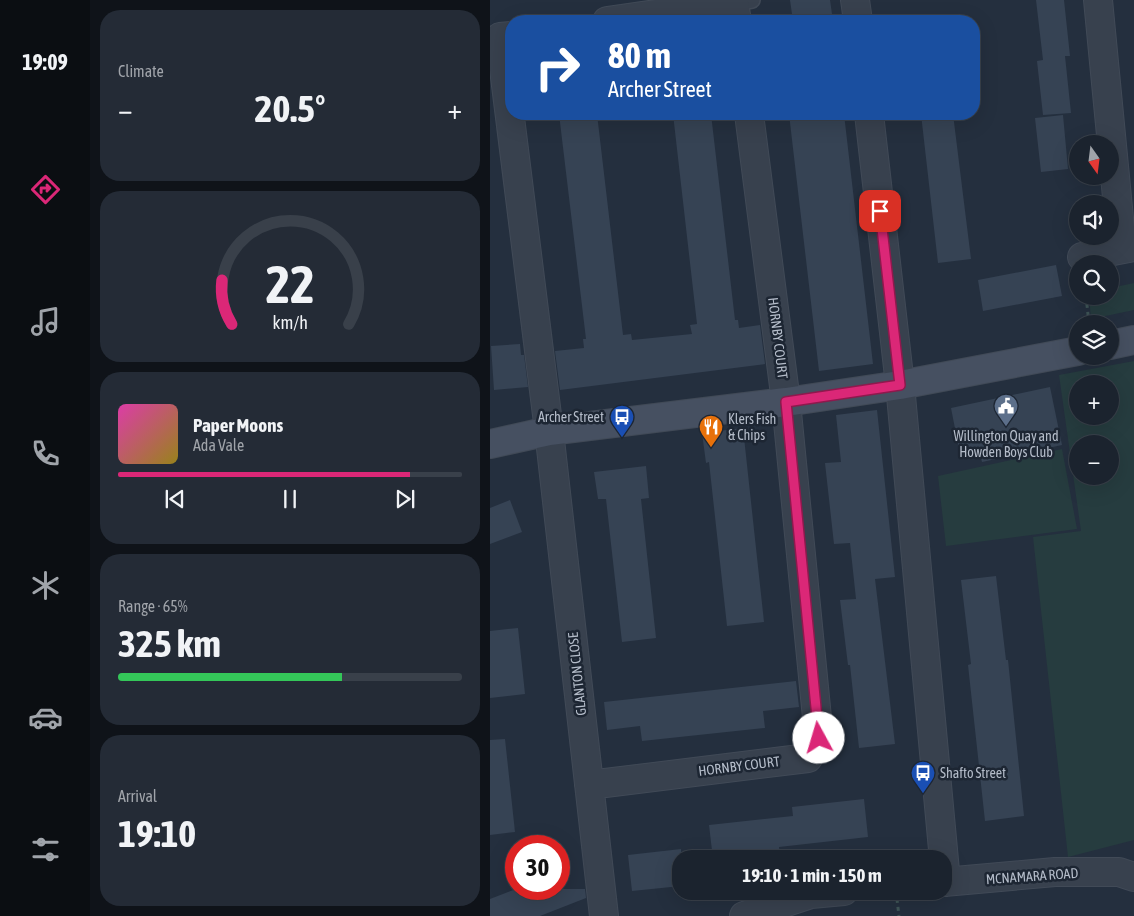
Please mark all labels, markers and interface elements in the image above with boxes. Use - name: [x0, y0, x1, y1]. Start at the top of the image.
- icon: right: [525, 35, 590, 100]
- text: 80 m: [608, 35, 671, 75]
- text: 19:09: [22, 49, 68, 75]
- text: Climate: [118, 62, 164, 80]
- text: Archer Street: [608, 76, 712, 102]
- text: 20.5°: [255, 87, 325, 130]
- text: −: [118, 93, 133, 125]
- text: +: [447, 93, 462, 125]
- north arrow: [1069, 135, 1119, 185]
- map controls: [1069, 135, 1119, 485]
- icon: directions: [28, 172, 63, 207]
- pin: [859, 190, 901, 232]
- button: sound: [1069, 195, 1119, 245]
- icon: arrive: [866, 197, 894, 225]
- text: 22: [266, 254, 314, 314]
- button: search: [1069, 255, 1119, 305]
- street label: HORNBY COURT: [765, 296, 791, 380]
- icon: music: [28, 304, 63, 339]
- text: km/h: [272, 312, 308, 333]
- button: layers: [1069, 315, 1119, 365]
- button: +: [1069, 375, 1119, 425]
- public building icon: Willington Quay and Howden Boys Club: [993, 393, 1019, 427]
- bus stop icon: Archer Street: [609, 404, 635, 438]
- place label: Archer Street: [538, 409, 604, 425]
- place label: Klers Fish & Chips: [728, 411, 776, 443]
- text: Paper Moons: [193, 414, 283, 436]
- restaurant icon: Klers Fish & Chips: [698, 414, 724, 448]
- place label: Willington Quay and Howden Boys Club: [953, 428, 1059, 460]
- button: −: [1069, 435, 1119, 485]
- icon: phone: [28, 436, 63, 471]
- text: Ada Vale: [193, 436, 244, 454]
- icon: previous: [161, 485, 189, 513]
- icon: pause: [276, 485, 304, 513]
- icon: next: [391, 485, 419, 513]
- icon: climate: [28, 568, 63, 603]
- text: Range · 65%: [118, 597, 188, 615]
- text: 325 km: [118, 622, 221, 665]
- street label: GLANTON CLOSE: [565, 632, 589, 716]
- icon: car: [28, 700, 63, 735]
- position arrow: [792, 711, 844, 763]
- street label: HORNBY COURT: [697, 753, 781, 779]
- bus stop icon: Shafto Street: [910, 760, 936, 794]
- place label: Shafto Street: [940, 765, 1006, 781]
- text: Arrival: [118, 787, 157, 805]
- text: 19:10: [118, 812, 196, 855]
- icon: filters: [28, 832, 63, 867]
- speed limit sign: 30: [505, 835, 570, 900]
- text: 19:10 · 1 min · 150 m: [742, 864, 882, 886]
- street label: MCNAMARA ROAD: [985, 865, 1079, 887]

